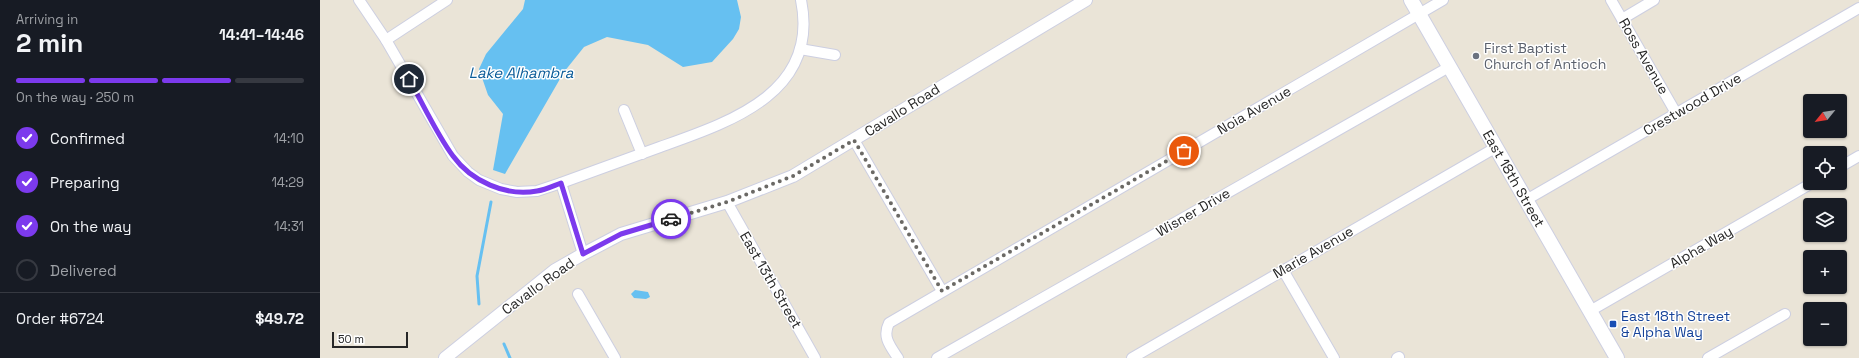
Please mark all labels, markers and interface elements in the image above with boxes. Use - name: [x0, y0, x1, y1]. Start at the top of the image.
- text: Arriving in: [16, 11, 78, 28]
- street label: Ross Avenue: [1615, 15, 1673, 97]
- text: 14:41–14:46: [219, 25, 304, 44]
- text: 2 min: [16, 26, 83, 60]
- place label: First Baptist Church of Antioch: [1484, 39, 1606, 73]
- marker: First Baptist Church of Antioch: [1471, 51, 1481, 61]
- pin: [392, 62, 426, 96]
- water label: Lake Alhambra: [469, 63, 574, 82]
- icon: home: [398, 68, 420, 90]
- street label: Crestwood Drive: [1640, 69, 1744, 139]
- street label: Cavallo Road: [861, 80, 943, 140]
- street label: Noia Avenue: [1214, 82, 1294, 138]
- text: On the way · 250 m: [16, 89, 134, 106]
- north arrow: [1803, 94, 1847, 138]
- map controls: [1803, 94, 1847, 346]
- icon: check: [16, 127, 38, 149]
- street label: East 18th Street: [1479, 127, 1549, 230]
- text: Confirmed: [50, 129, 125, 148]
- text: 14:10: [273, 130, 304, 147]
- pin: [1167, 134, 1201, 168]
- icon: bag: [1173, 140, 1195, 162]
- button: locate: [1803, 146, 1847, 190]
- icon: check: [16, 171, 38, 193]
- text: Preparing: [50, 173, 120, 192]
- text: 14:29: [271, 174, 304, 191]
- street label: Wisner Drive: [1153, 184, 1233, 240]
- button: layers: [1803, 198, 1847, 242]
- courier: [651, 199, 691, 239]
- icon: car: [660, 208, 682, 230]
- icon: check: [16, 215, 38, 237]
- text: On the way: [50, 217, 131, 236]
- text: 14:31: [274, 218, 304, 235]
- street label: Marie Avenue: [1270, 222, 1356, 282]
- street label: Alpha Way: [1666, 222, 1736, 272]
- street label: East 13th Street: [736, 228, 806, 332]
- button: +: [1803, 250, 1847, 294]
- street label: Cavallo Road: [498, 254, 578, 318]
- text: Delivered: [50, 261, 117, 280]
- button: −: [1803, 302, 1847, 346]
- place label: East 18th Street & Alpha Way: [1621, 307, 1730, 341]
- text: Order #6724: [16, 309, 104, 328]
- text: $49.72: [255, 309, 304, 328]
- marker: East 18th Street & Alpha Way: [1608, 319, 1618, 329]
- scale bar: [332, 330, 408, 349]
- text: 50 m: [338, 332, 364, 346]

